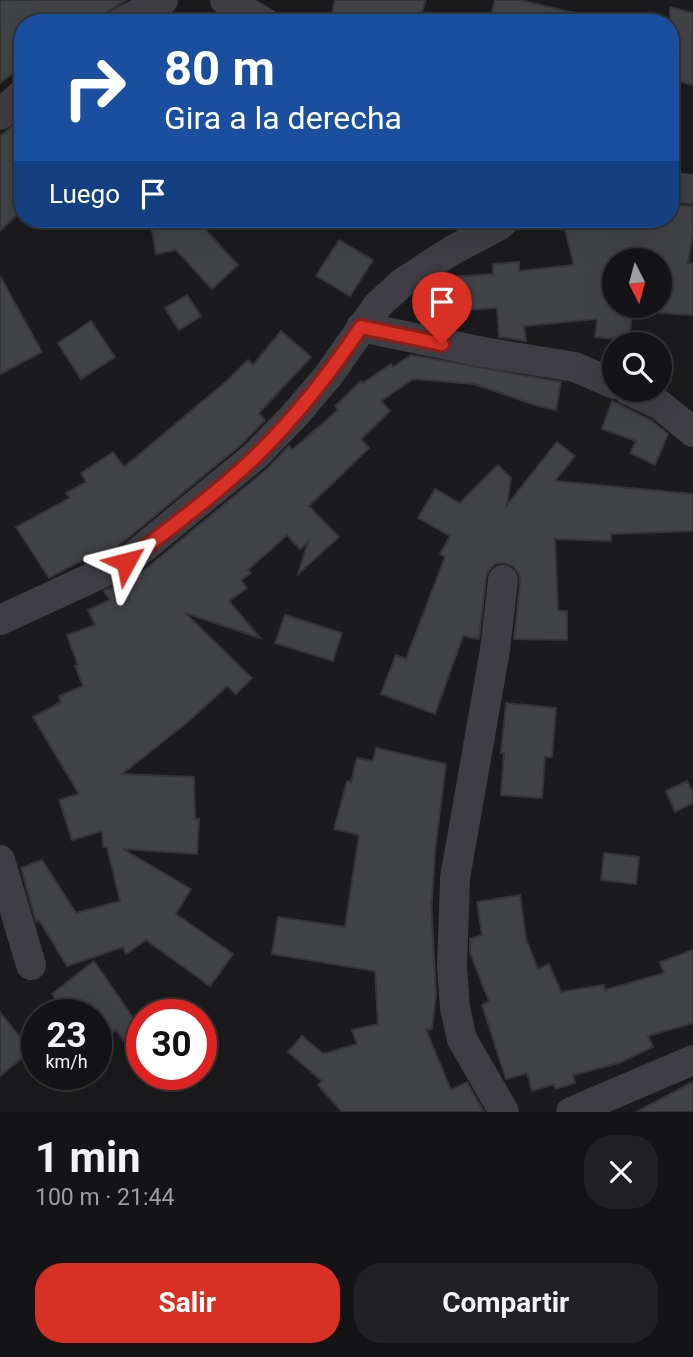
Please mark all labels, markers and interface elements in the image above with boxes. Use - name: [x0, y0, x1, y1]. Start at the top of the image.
- text: 80 m: [164, 40, 275, 97]
- icon: right: [49, 42, 140, 133]
- text: Gira a la derecha: [164, 99, 402, 137]
- icon: arrive: [134, 175, 172, 213]
- text: Luego: [49, 179, 120, 209]
- north arrow: [602, 248, 672, 318]
- map controls: [602, 248, 672, 402]
- pin: [412, 272, 472, 344]
- icon: arrive: [423, 283, 461, 321]
- button: search: [602, 332, 672, 402]
- position arrow: [89, 525, 163, 599]
- speed limit sign: 30: [126, 999, 217, 1090]
- text: 23: [46, 1015, 87, 1056]
- text: km/h: [45, 1051, 88, 1072]
- text: 1 min: [35, 1133, 141, 1182]
- button: close: [584, 1135, 658, 1209]
- text: 100 m · 21:44: [35, 1184, 174, 1211]
- button: Salir: [35, 1263, 340, 1343]
- button: Compartir: [354, 1263, 658, 1343]

